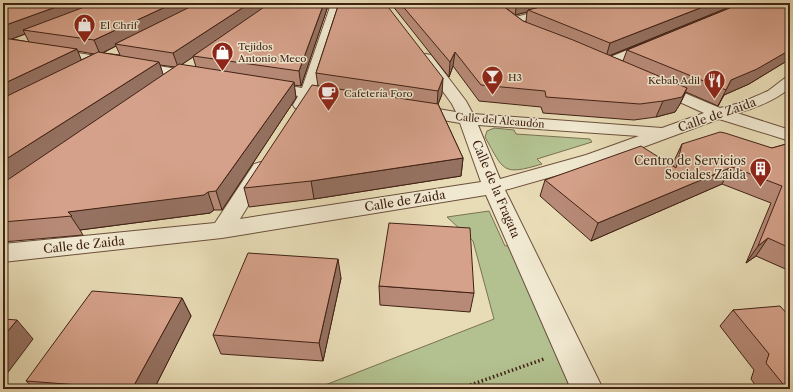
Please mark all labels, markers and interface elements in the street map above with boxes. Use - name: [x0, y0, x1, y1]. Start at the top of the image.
- shop icon: El Chrif: [72, 12, 98, 45]
- place label: El Chrif: [100, 19, 139, 32]
- shop icon: Tejidos Antonio Meco: [209, 39, 235, 72]
- place label: Tejidos Antonio Meco: [237, 40, 306, 65]
- bar icon: H3: [479, 64, 505, 97]
- restaurant icon: Kebab Adil: [702, 67, 728, 100]
- place label: H3: [508, 71, 522, 84]
- place label: Kebab Adil: [648, 74, 700, 87]
- cafe icon: Cafetería Foro: [315, 80, 341, 113]
- place label: Cafetería Foro: [344, 87, 413, 100]
- street label: Calle de Zaida: [676, 94, 758, 135]
- street label: Calle del Alcaudón: [455, 110, 546, 131]
- street label: Calle de la Fragata: [469, 138, 524, 241]
- place label: Centro de Servicios Sociales Zaida: [634, 153, 747, 182]
- building icon: Centro de Servicios Sociales Zaida: [748, 155, 774, 188]
- street label: Calle de Zaida: [363, 187, 447, 214]
- street label: Calle de Zaida: [43, 233, 126, 256]

